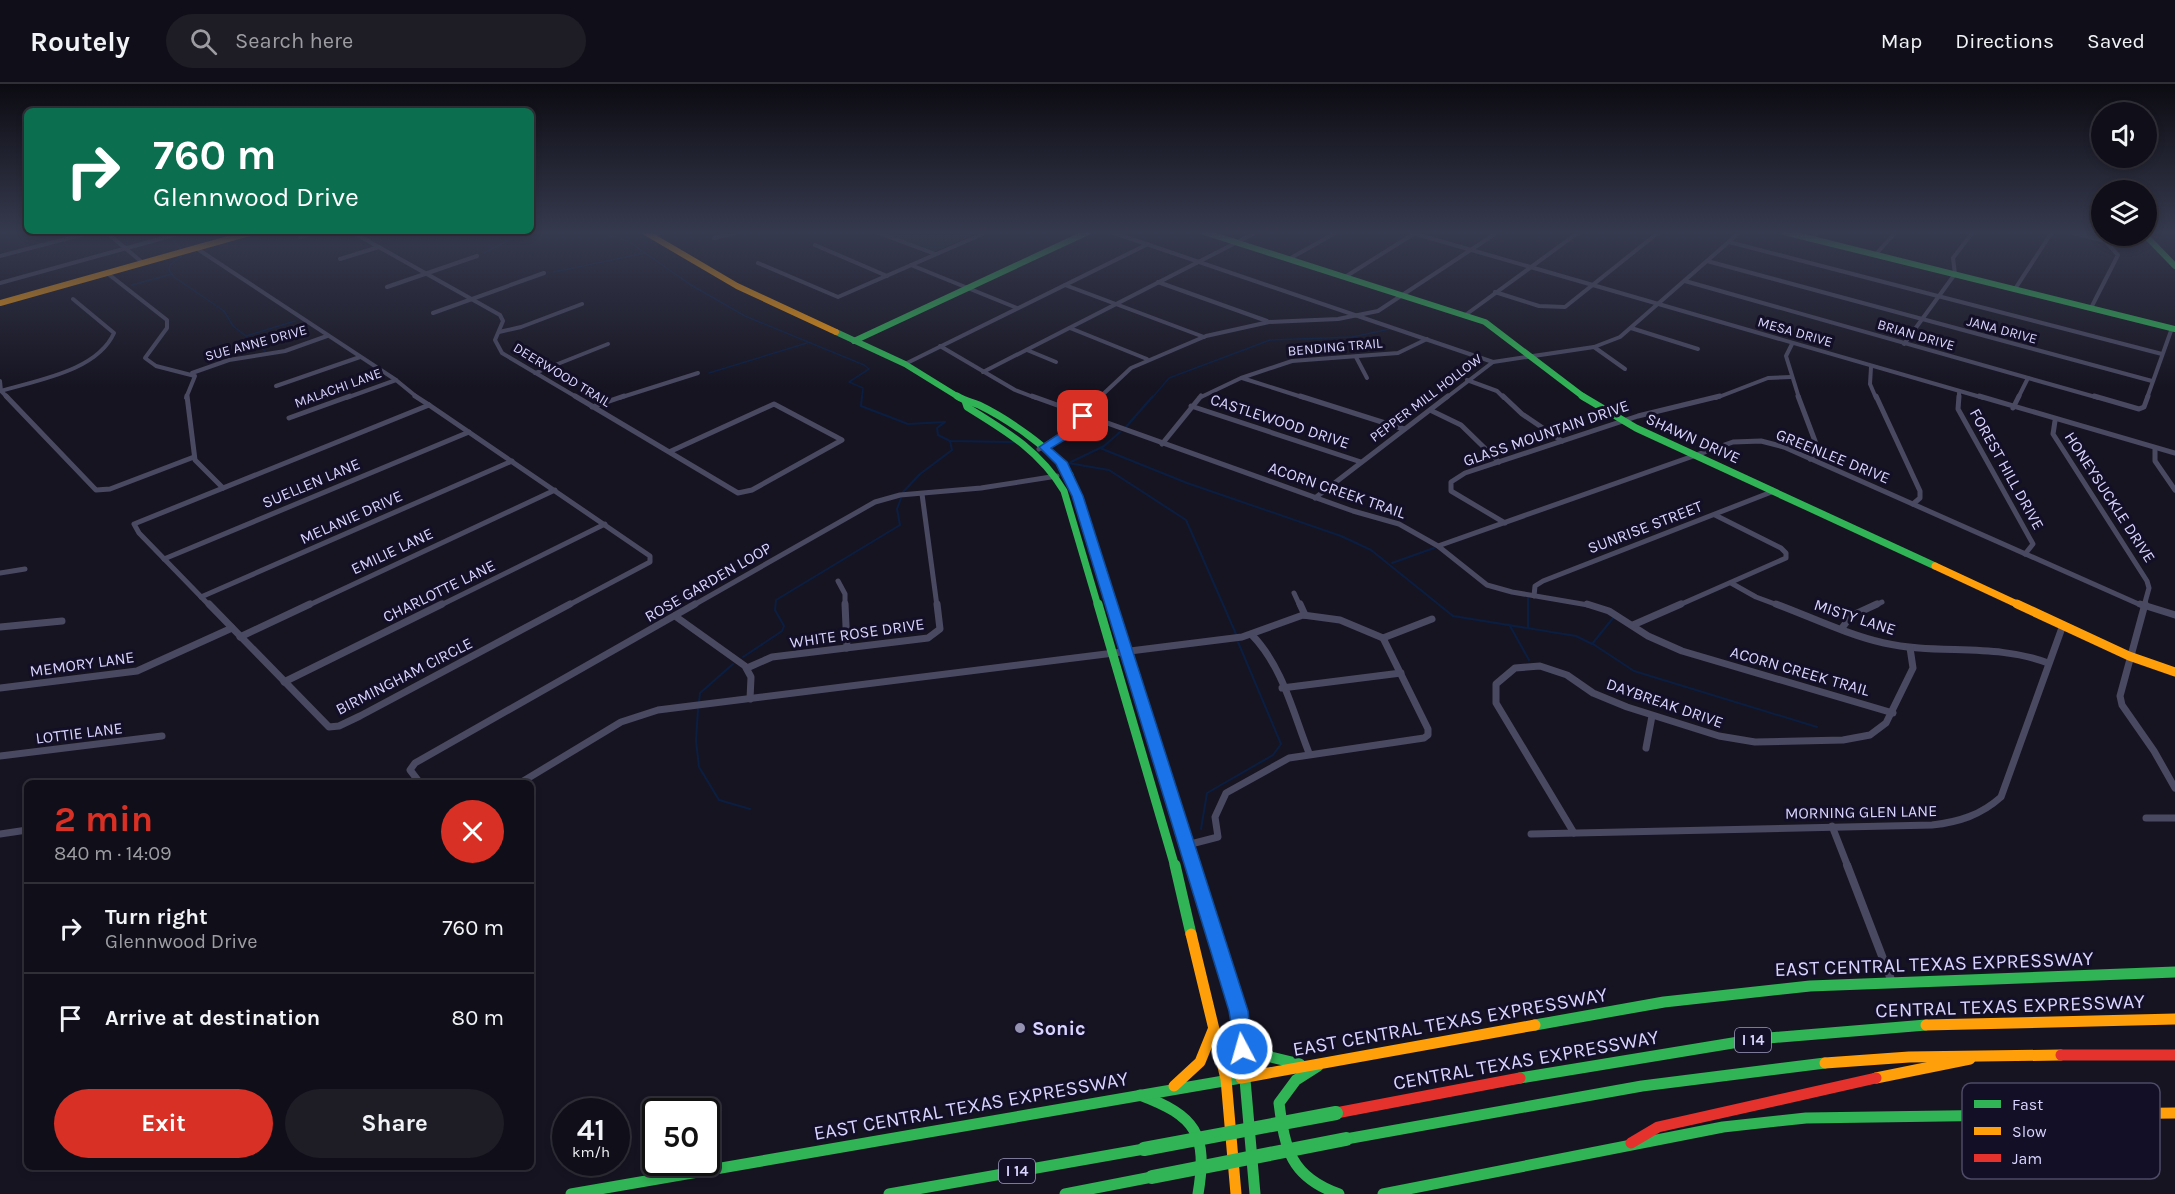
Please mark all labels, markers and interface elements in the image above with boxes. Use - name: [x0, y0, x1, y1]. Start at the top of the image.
- search box: [166, 14, 586, 68]
- text: Routely: [30, 25, 130, 58]
- icon: search: [187, 25, 220, 58]
- text: Search here: [235, 28, 353, 54]
- text: Map: [1881, 29, 1922, 53]
- text: Directions: [1955, 29, 2054, 53]
- text: Saved: [2087, 29, 2145, 53]
- map controls: [2091, 102, 2157, 246]
- button: sound: [2091, 102, 2157, 168]
- text: 760 m: [153, 130, 276, 180]
- icon: right: [54, 132, 132, 210]
- button: layers: [2091, 180, 2157, 246]
- text: Glennwood Drive: [153, 181, 359, 213]
- street label: JANA DRIVE: [1965, 312, 2039, 348]
- street label: MESA DRIVE: [1756, 313, 1834, 351]
- street label: BRIAN DRIVE: [1875, 316, 1957, 354]
- street label: SUE ANNE DRIVE: [203, 321, 309, 365]
- street label: BENDING TRAIL: [1287, 334, 1384, 360]
- street label: DEERWOOD TRAIL: [510, 339, 614, 411]
- street label: PEPPER MILL HOLLOW: [1367, 350, 1486, 446]
- street label: MALACHI LANE: [292, 364, 384, 412]
- pin: [1057, 390, 1108, 441]
- street label: CASTLEWOOD DRIVE: [1208, 390, 1352, 452]
- street label: GLASS MOUNTAIN DRIVE: [1461, 396, 1631, 470]
- icon: arrive: [1066, 399, 1099, 432]
- street label: FOREST HILL DRIVE: [1966, 405, 2048, 533]
- street label: SHAWN DRIVE: [1643, 409, 1743, 467]
- street label: GREENLEE DRIVE: [1773, 425, 1893, 487]
- street label: HONEYSUCKLE DRIVE: [2061, 428, 2159, 566]
- street label: SUELLEN LANE: [259, 454, 363, 512]
- street label: ACORN CREEK TRAIL: [1266, 458, 1409, 523]
- street label: MELANIE DRIVE: [297, 486, 405, 548]
- street label: SUNRISE STREET: [1585, 496, 1705, 558]
- street label: EMILIE LANE: [348, 524, 436, 578]
- street label: ROSE GARDEN LOOP: [641, 538, 775, 626]
- street label: CHARLOTTE LANE: [380, 556, 498, 626]
- street label: MISTY LANE: [1812, 595, 1898, 639]
- street label: WHITE ROSE DRIVE: [788, 614, 926, 652]
- street label: BIRMINGHAM CIRCLE: [332, 633, 476, 719]
- street label: ACORN CREEK TRAIL: [1728, 642, 1872, 700]
- street label: MEMORY LANE: [28, 647, 136, 681]
- street label: DAYBREAK DRIVE: [1604, 674, 1726, 732]
- street label: LOTTIE LANE: [34, 718, 124, 748]
- text: 2 min: [54, 798, 153, 840]
- button: close: [441, 800, 504, 863]
- street label: MORNING GLEN LANE: [1785, 801, 1937, 823]
- text: 840 m · 14:09: [54, 842, 172, 865]
- text: Turn right: [105, 904, 208, 930]
- icon: right: [54, 912, 87, 945]
- text: 760 m: [442, 915, 504, 941]
- text: Glennwood Drive: [105, 930, 258, 953]
- street label: EAST CENTRAL TEXAS EXPRESSWAY: [1774, 947, 2094, 981]
- street label: EAST CENTRAL TEXAS EXPRESSWAY: [1291, 982, 1609, 1062]
- street label: CENTRAL TEXAS EXPRESSWAY: [1875, 990, 2145, 1022]
- icon: arrive: [54, 1002, 87, 1035]
- text: Arrive at destination: [105, 1005, 320, 1031]
- text: 80 m: [452, 1005, 504, 1031]
- place label: Sonic: [1032, 1017, 1086, 1040]
- position arrow: [1210, 1017, 1274, 1081]
- marker: Sonic: [1013, 1021, 1027, 1035]
- street label: CENTRAL TEXAS EXPRESSWAY: [1391, 1025, 1661, 1095]
- road number: I 14: [1735, 1028, 1771, 1052]
- street label: EAST CENTRAL TEXAS EXPRESSWAY: [812, 1067, 1130, 1145]
- legend: [1962, 1083, 2160, 1179]
- button: Exit: [54, 1089, 273, 1158]
- button: Share: [285, 1089, 504, 1158]
- text: Fast: [2012, 1095, 2043, 1114]
- speed limit sign: 50: [642, 1098, 720, 1176]
- text: 41: [577, 1112, 605, 1148]
- text: Slow: [2012, 1122, 2047, 1141]
- text: km/h: [572, 1143, 610, 1161]
- text: Jam: [2012, 1149, 2042, 1168]
- road number: I 14: [999, 1159, 1035, 1183]

